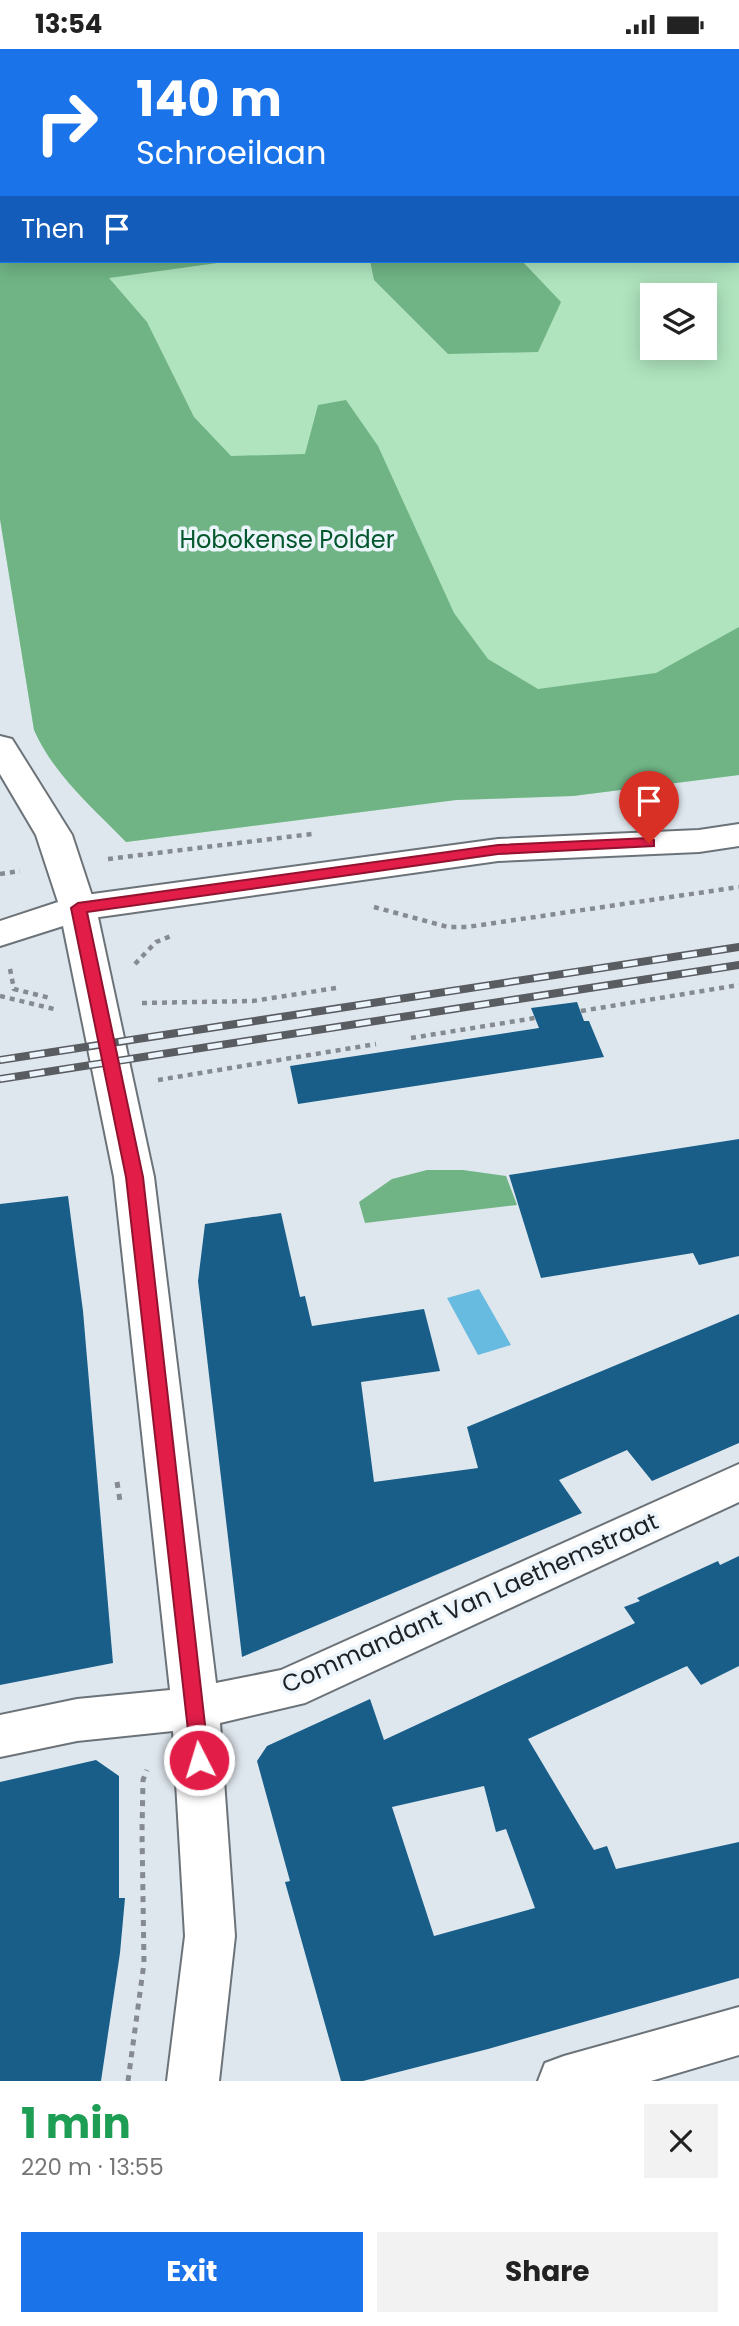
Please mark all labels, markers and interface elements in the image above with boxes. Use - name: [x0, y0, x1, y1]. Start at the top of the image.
- text: 13:54: [35, 6, 102, 42]
- text: 140 m: [136, 65, 282, 133]
- icon: right: [21, 77, 112, 168]
- text: Schroeilaan: [136, 130, 326, 175]
- icon: arrive: [98, 210, 136, 248]
- text: Then: [21, 211, 84, 247]
- map controls: [640, 283, 717, 360]
- button: layers: [640, 283, 717, 360]
- park label: Hobokense Polder: [179, 523, 395, 556]
- pin: [619, 771, 679, 843]
- icon: arrive: [630, 782, 668, 820]
- street label: Commandant Van Laethemstraat: [276, 1504, 663, 1701]
- position arrow: [162, 1723, 236, 1797]
- text: 1 min: [21, 2094, 131, 2153]
- button: close: [644, 2104, 718, 2178]
- text: 220 m · 13:55: [21, 2151, 164, 2183]
- button: Exit: [21, 2232, 363, 2312]
- button: Share: [377, 2232, 718, 2312]

